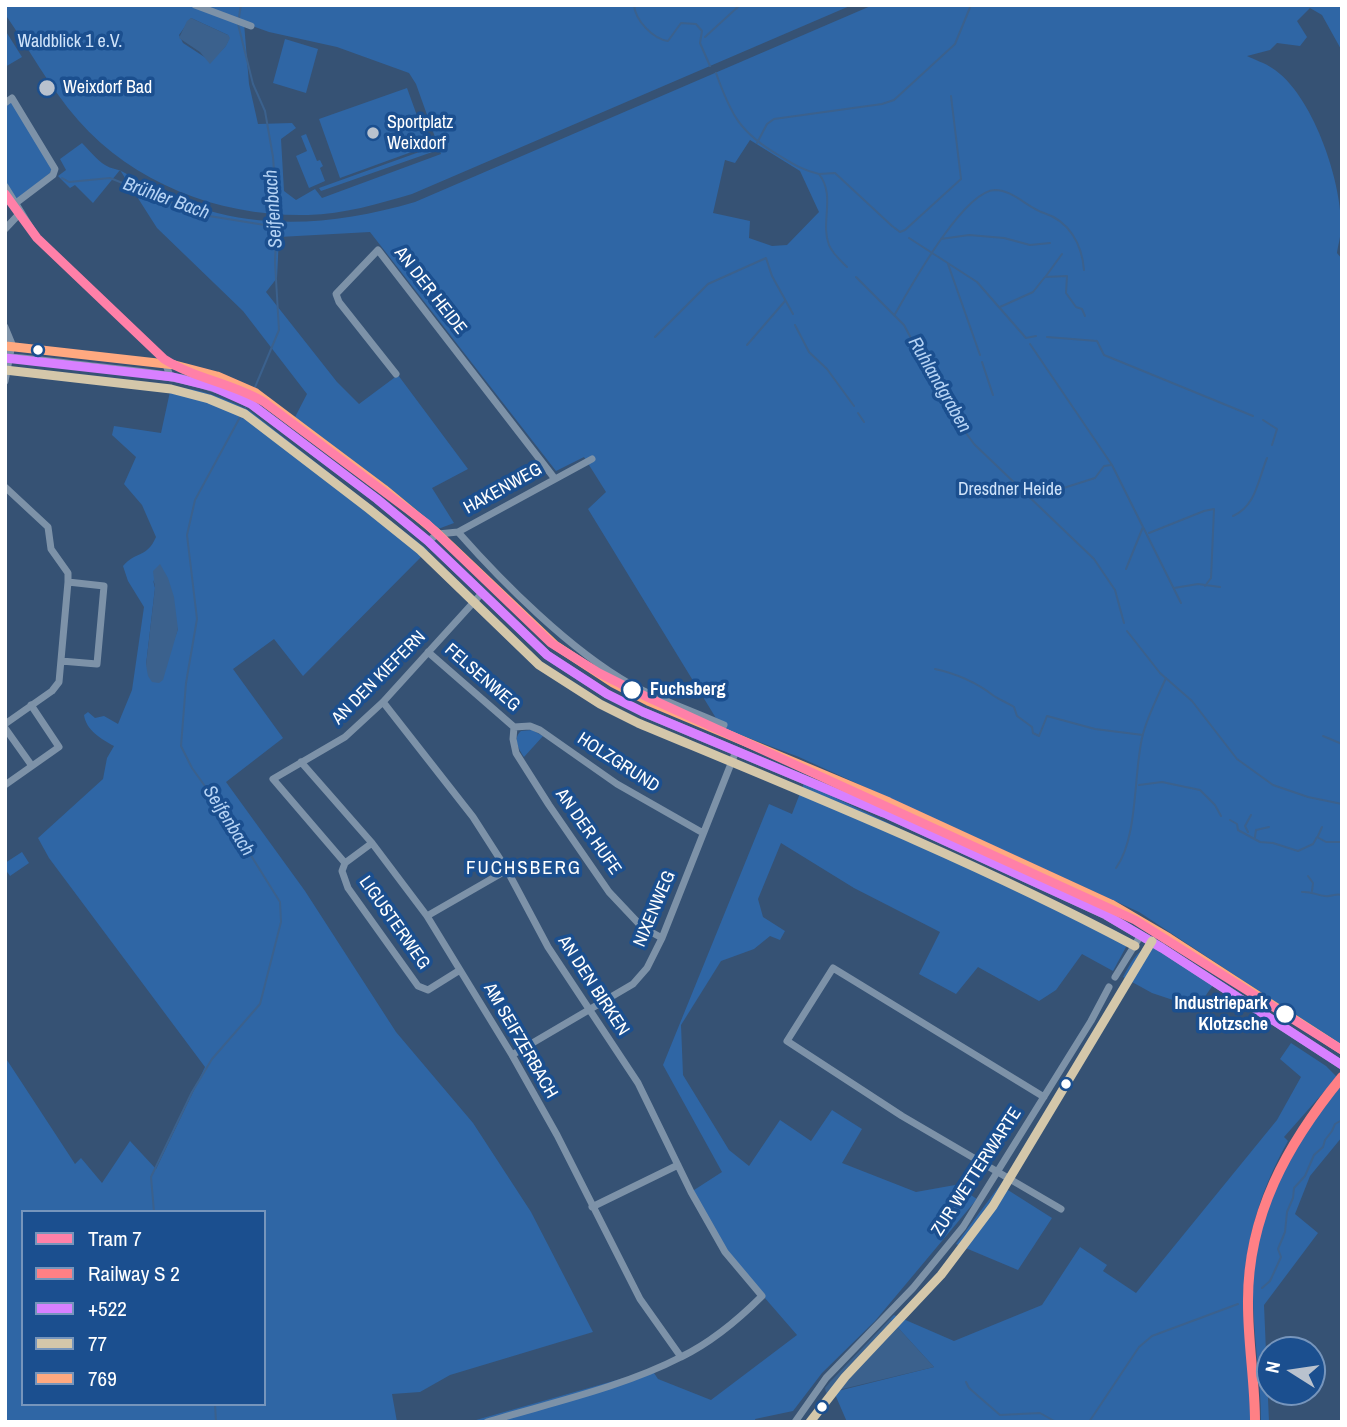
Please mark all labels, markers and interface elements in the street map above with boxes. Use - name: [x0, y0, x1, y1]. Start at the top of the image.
- park label: Waldblick 1 e.V.: [18, 31, 122, 53]
- place label: Weixdorf Bad: [63, 77, 152, 99]
- marker: Weixdorf Bad: [37, 78, 57, 98]
- place label: Sportplatz Weixdorf: [387, 112, 453, 154]
- marker: Sportplatz Weixdorf: [365, 125, 381, 141]
- water label: Seifenbach: [260, 169, 288, 249]
- water label: Brühler Bach: [120, 173, 212, 225]
- street label: AN DER HEIDE: [389, 243, 471, 339]
- water label: Ruhlandgraben: [902, 333, 976, 437]
- unlabelled marker: [31, 343, 45, 357]
- street label: HAKENWEG: [460, 459, 546, 519]
- park label: Dresdner Heide: [958, 479, 1062, 501]
- street label: AN DEN KIEFERN: [328, 627, 430, 729]
- street label: FELSENWEG: [440, 639, 524, 717]
- marker: Fuchsberg: [621, 679, 643, 701]
- place label: Fuchsberg: [650, 679, 725, 701]
- street label: HOLZGRUND: [573, 728, 663, 798]
- water label: Seifenbach: [197, 782, 259, 860]
- street label: AN DER HUFE: [550, 785, 626, 879]
- district label: FUCHSBERG: [467, 858, 581, 880]
- street label: NIXENWEG: [629, 868, 681, 950]
- street label: LIGUSTERWEG: [354, 872, 434, 974]
- street label: AN DEN BIRKEN: [553, 932, 633, 1040]
- street label: AM SEIFZERBACH: [478, 979, 562, 1103]
- place label: Industriepark Klotzsche: [1174, 993, 1268, 1036]
- marker: Industriepark Klotzsche: [1274, 1003, 1296, 1025]
- unlabelled marker: [1059, 1077, 1073, 1091]
- street label: ZUR WETTERWARTE: [927, 1104, 1027, 1240]
- legend: [21, 1210, 266, 1406]
- text: Tram 7: [88, 1224, 142, 1253]
- text: Railway S 2: [88, 1259, 180, 1288]
- text: +522: [88, 1294, 127, 1323]
- text: 77: [88, 1329, 107, 1358]
- north arrow: [1256, 1336, 1326, 1406]
- text: N: [1259, 1359, 1286, 1375]
- text: 769: [88, 1364, 117, 1393]
- unlabelled marker: [815, 1400, 829, 1414]

